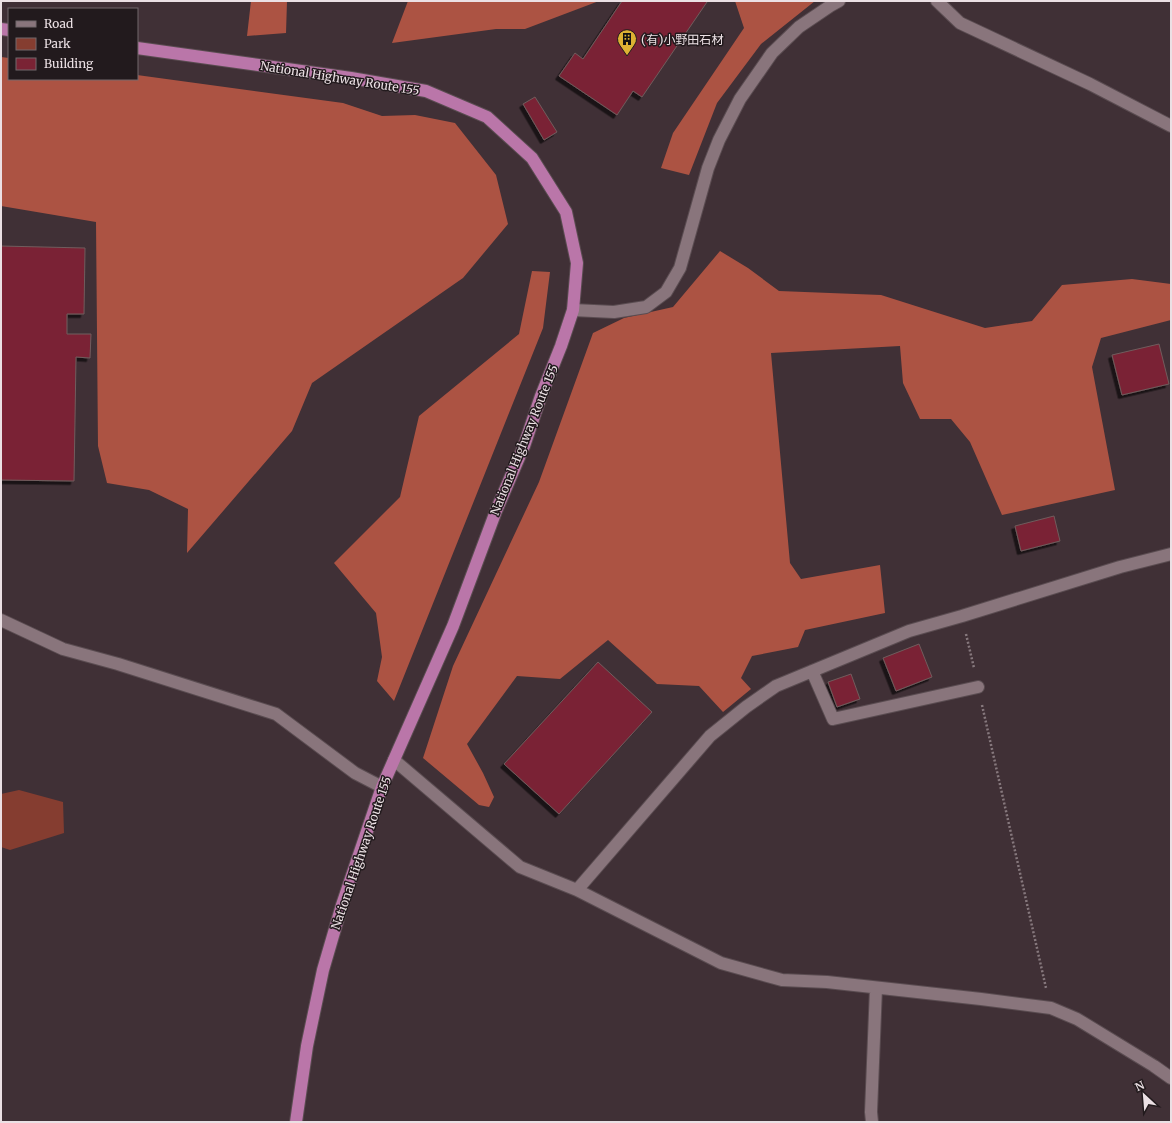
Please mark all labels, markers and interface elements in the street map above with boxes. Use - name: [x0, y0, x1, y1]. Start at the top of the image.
- legend: [8, 8, 138, 80]
- text: Road: [44, 16, 73, 31]
- building icon: (有)小野田石材: [616, 28, 638, 56]
- place label: (有)小野田石材: [641, 32, 723, 47]
- text: Park: [44, 36, 71, 51]
- text: Building: [44, 56, 94, 71]
- street label: National Highway Route 155: [259, 58, 421, 98]
- street label: National Highway Route 155: [487, 363, 561, 517]
- street label: National Highway Route 155: [328, 774, 394, 932]
- north arrow: [1124, 1075, 1164, 1115]
- text: N: [1133, 1078, 1147, 1094]

